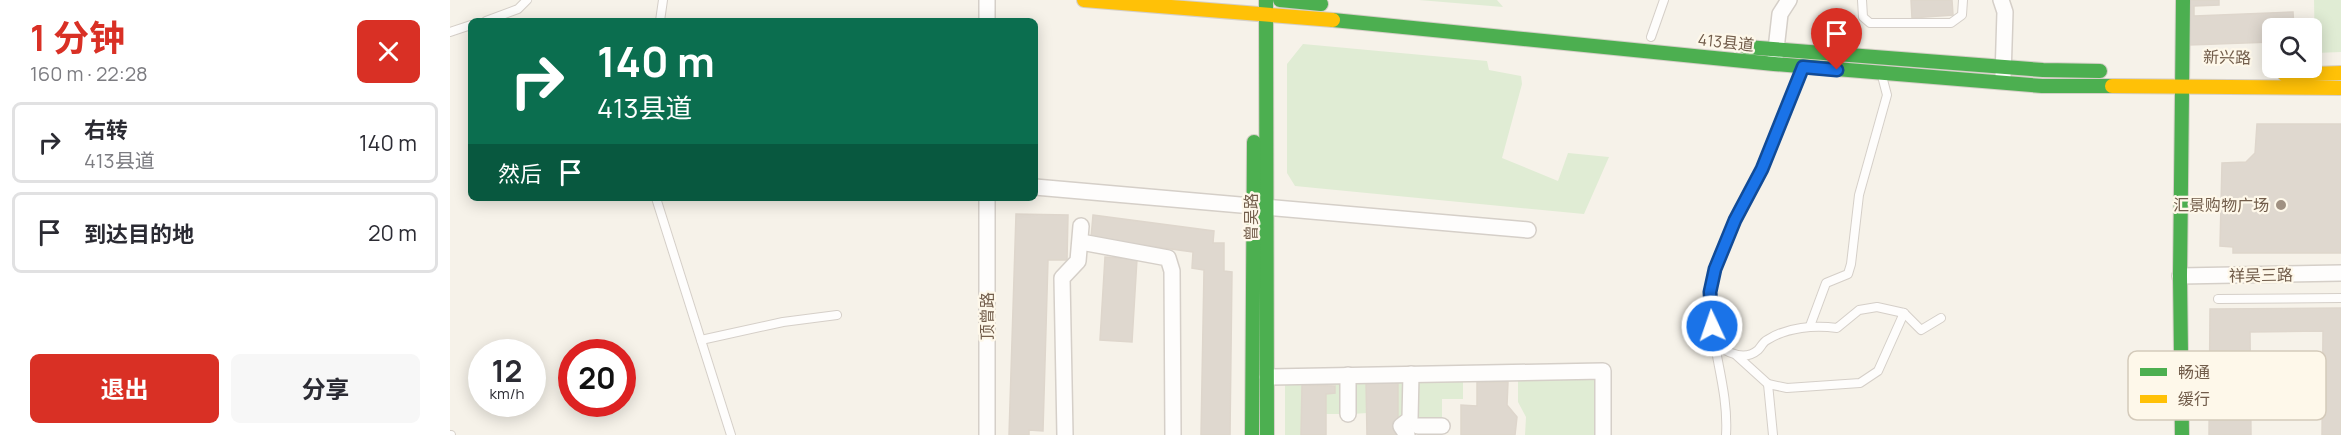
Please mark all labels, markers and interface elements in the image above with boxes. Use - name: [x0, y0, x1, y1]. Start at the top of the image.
- pin: [1811, 8, 1862, 70]
- text: 1 分钟: [30, 13, 125, 62]
- icon: arrive: [1820, 17, 1853, 50]
- map controls: [2262, 18, 2322, 78]
- button: search: [2262, 18, 2322, 78]
- button: close: [357, 20, 420, 83]
- street label: 413县道: [1697, 28, 1755, 56]
- text: 140 m: [597, 32, 715, 90]
- icon: right: [498, 42, 576, 120]
- street label: 新兴路: [2203, 46, 2251, 68]
- text: 160 m · 22:28: [30, 60, 148, 87]
- text: 413县道: [597, 89, 692, 126]
- text: 右转: [84, 115, 128, 145]
- icon: right: [33, 126, 66, 159]
- text: 140 m: [359, 128, 417, 158]
- text: 413县道: [84, 147, 155, 174]
- icon: arrive: [554, 156, 587, 189]
- text: 然后: [498, 159, 542, 189]
- street label: 曾吴路: [1240, 193, 1262, 241]
- place label: 汇景购物广场: [2173, 194, 2269, 216]
- marker: 汇景购物广场: [2274, 198, 2288, 212]
- icon: arrive: [33, 216, 66, 249]
- text: 20 m: [368, 218, 417, 248]
- text: 到达目的地: [84, 219, 194, 249]
- street label: 祥吴三路: [2229, 263, 2293, 287]
- street label: 顶曾路: [976, 292, 998, 340]
- position arrow: [1680, 294, 1744, 358]
- speed limit sign: 20: [558, 339, 636, 417]
- text: 12: [491, 350, 523, 391]
- legend: [2128, 351, 2326, 420]
- button: 退出: [30, 354, 219, 423]
- button: 分享: [231, 354, 420, 423]
- text: 畅通: [2178, 361, 2210, 383]
- text: km/h: [490, 383, 524, 404]
- text: 缓行: [2178, 388, 2210, 410]

